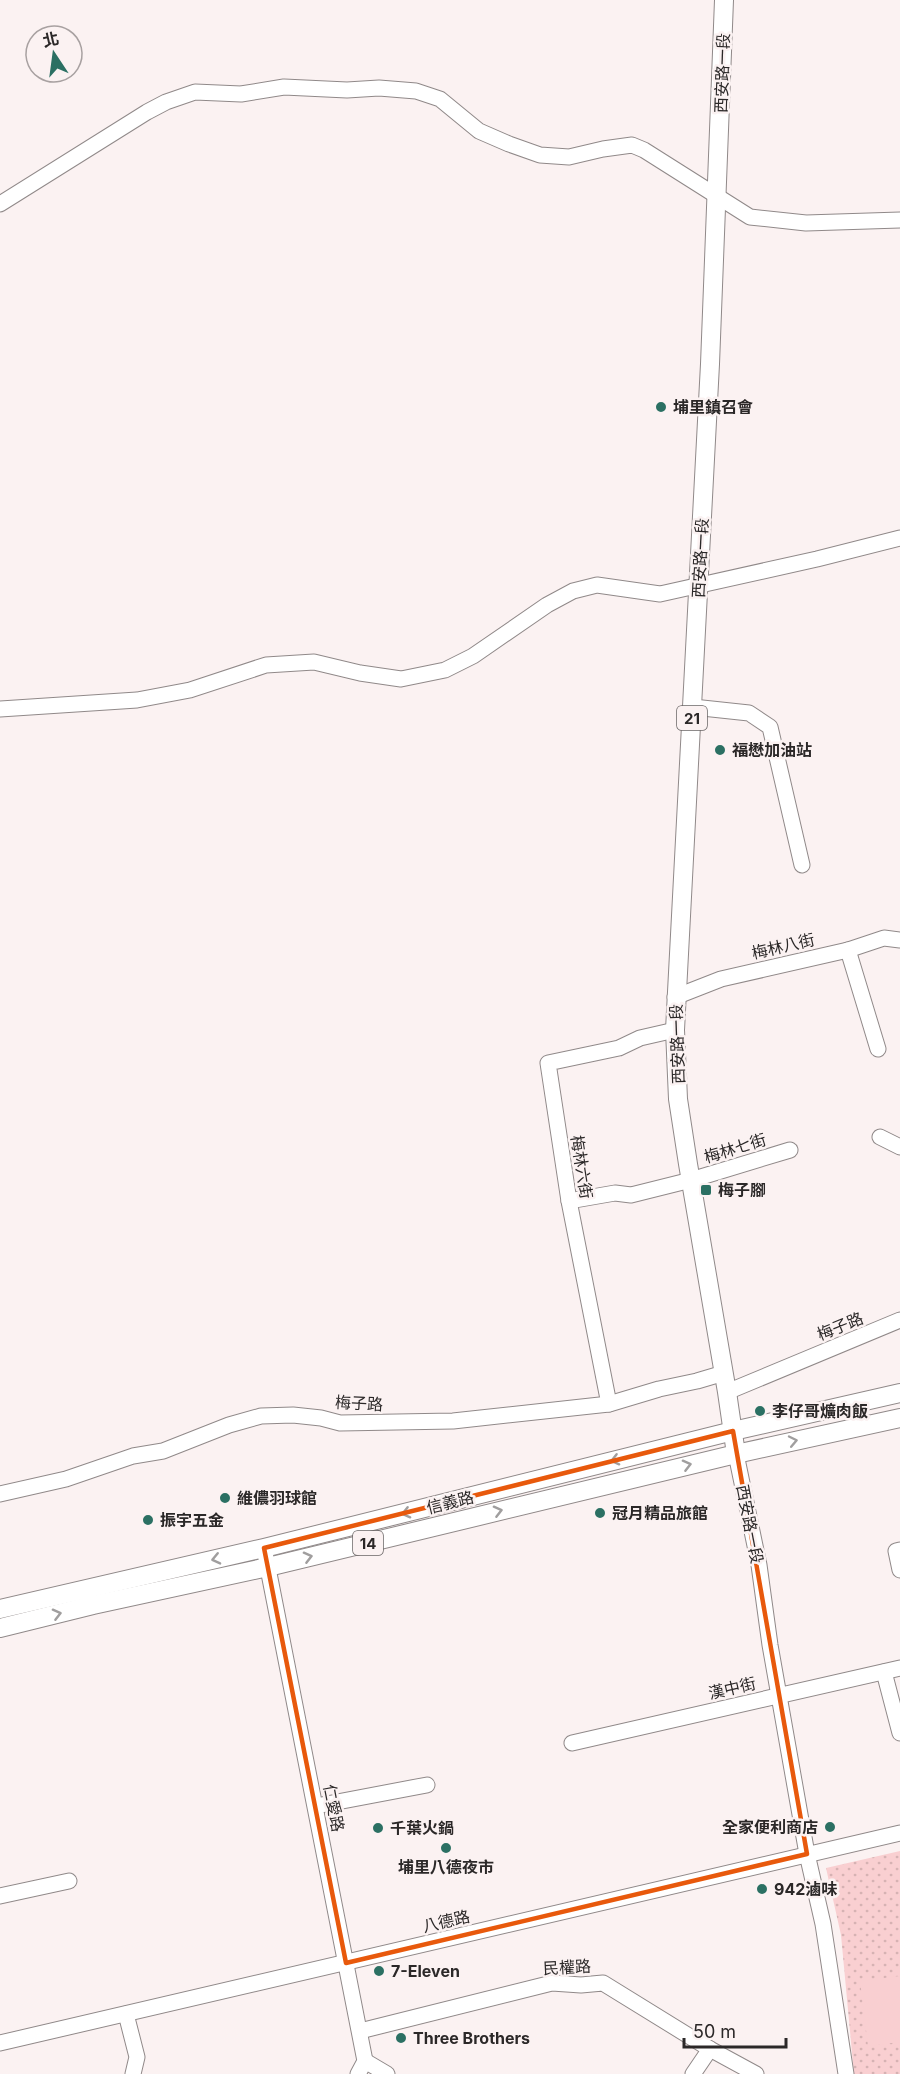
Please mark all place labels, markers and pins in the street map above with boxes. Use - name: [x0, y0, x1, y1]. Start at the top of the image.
- place label: 埔里鎮召會: [673, 397, 753, 417]
- marker: 埔里鎮召會: [654, 400, 668, 414]
- place label: 福懋加油站: [732, 740, 812, 760]
- marker: 福懋加油站: [713, 743, 727, 757]
- place label: 梅子腳: [718, 1180, 766, 1200]
- marker: 梅子腳: [699, 1183, 713, 1197]
- place label: 李仔哥爌肉飯: [772, 1401, 868, 1421]
- marker: 李仔哥爌肉飯: [753, 1404, 767, 1418]
- place label: 維儂羽球館: [237, 1488, 317, 1508]
- marker: 維儂羽球館: [218, 1491, 232, 1505]
- place label: 冠月精品旅館: [612, 1503, 708, 1523]
- marker: 冠月精品旅館: [593, 1506, 607, 1520]
- place label: 振宇五金: [160, 1510, 224, 1530]
- marker: 振宇五金: [141, 1513, 155, 1527]
- place label: 全家便利商店: [722, 1817, 818, 1837]
- place label: 千葉火鍋: [390, 1818, 454, 1838]
- marker: 全家便利商店: [823, 1820, 837, 1834]
- marker: 千葉火鍋: [371, 1821, 385, 1835]
- marker: 埔里八德夜市: [439, 1841, 453, 1855]
- place label: 埔里八德夜市: [398, 1857, 494, 1877]
- place label: 942滷味: [774, 1879, 837, 1899]
- marker: 942滷味: [755, 1882, 769, 1896]
- place label: 7-Eleven: [391, 1961, 460, 1981]
- marker: 7-Eleven: [372, 1964, 386, 1978]
- place label: Three Brothers: [413, 2028, 530, 2048]
- marker: Three Brothers: [394, 2031, 408, 2045]

